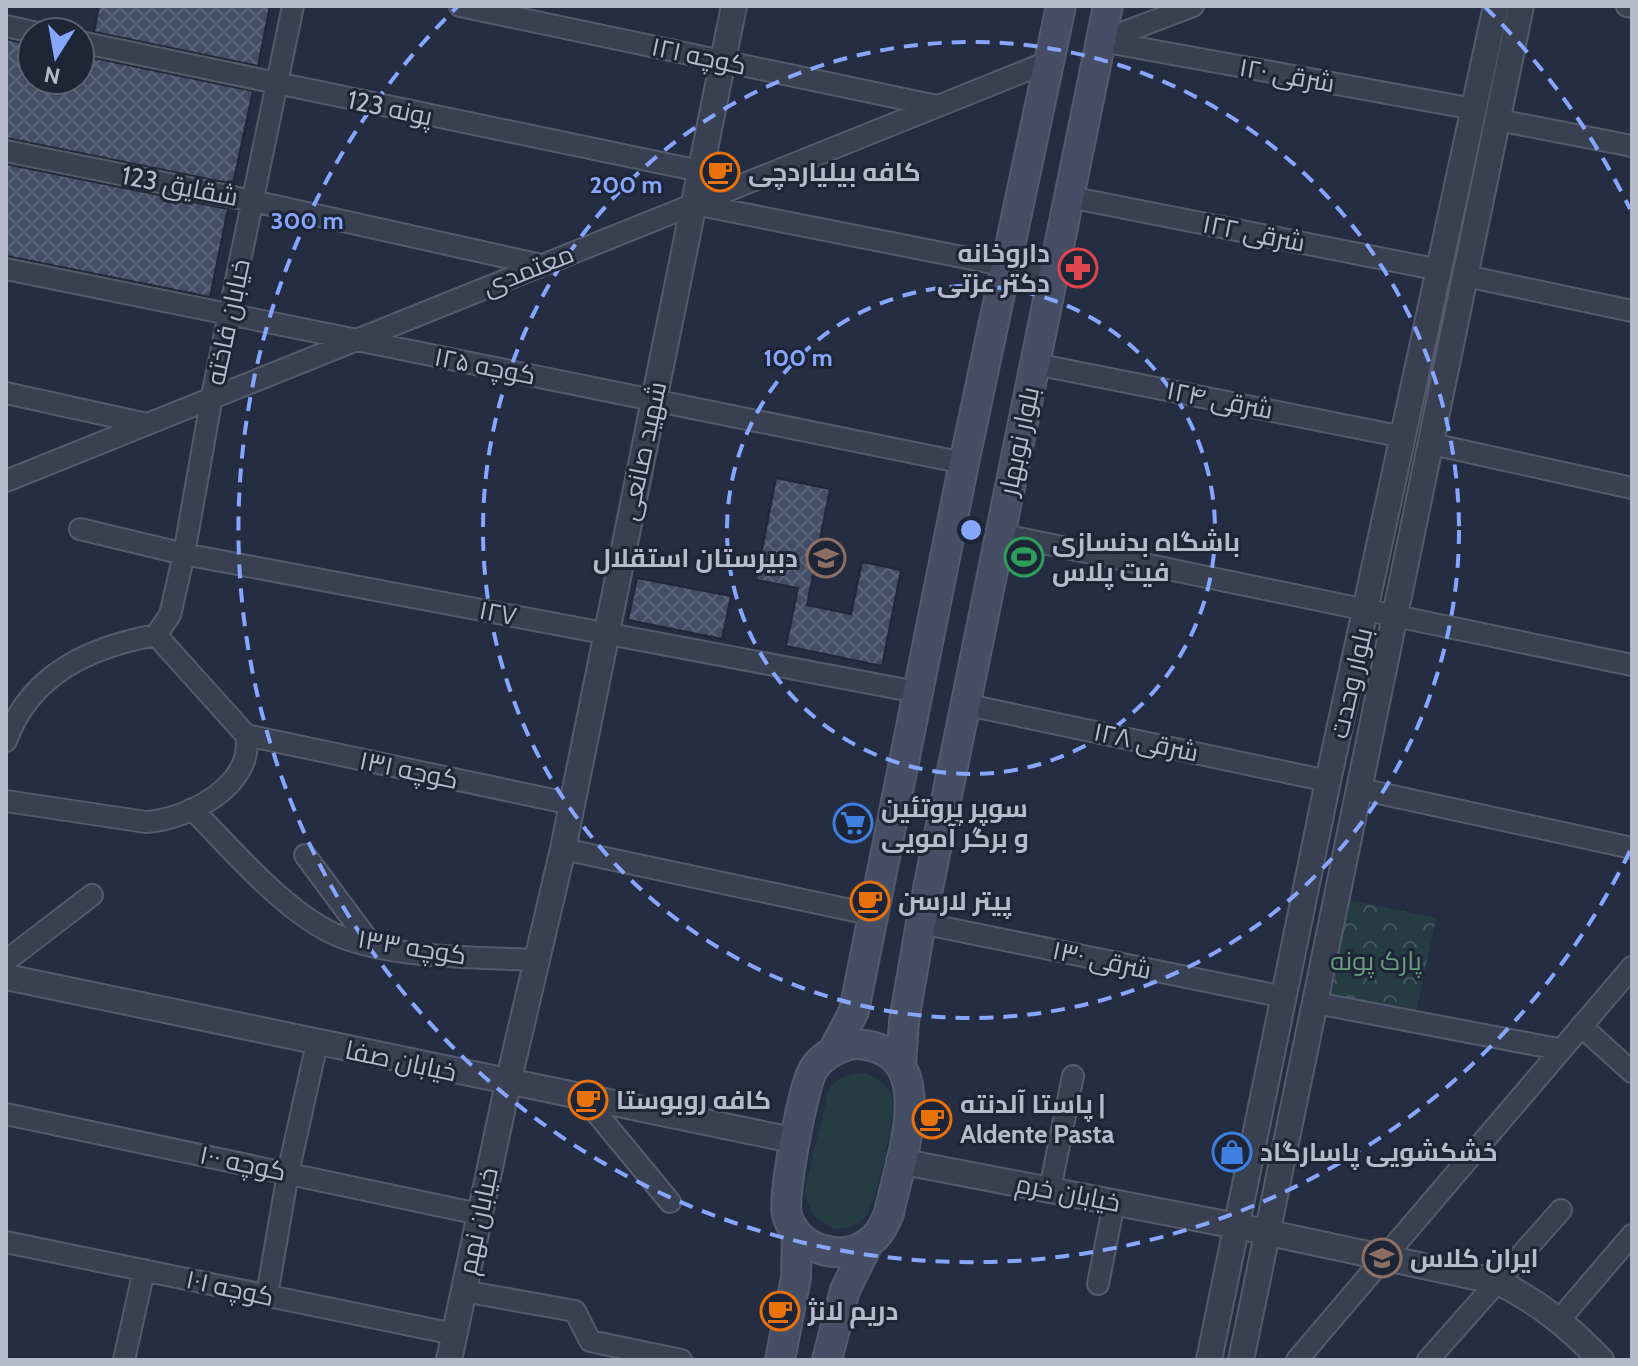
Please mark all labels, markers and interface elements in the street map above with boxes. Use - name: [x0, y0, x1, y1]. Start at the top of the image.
- north arrow: [16, 16, 96, 96]
- street label: کوچه ۱۲۱: [648, 30, 749, 83]
- street label: ۱۲۰ شرقی: [1237, 51, 1337, 99]
- text: N: [42, 60, 62, 90]
- street label: 123 پونه: [344, 83, 435, 134]
- cafe icon: کافه بیلیاردچی: [699, 151, 741, 193]
- place label: کافه بیلیاردچی: [748, 156, 921, 190]
- street label: 123 شقایق: [119, 159, 241, 213]
- text: 200 m: [590, 170, 662, 199]
- text: 300 m: [270, 206, 344, 235]
- street label: ۱۲۲ شرقی: [1200, 207, 1308, 259]
- street label: معتمدی: [478, 237, 578, 303]
- place label: داروخانه دکتر عزتی: [937, 237, 1050, 299]
- pharmacy icon: داروخانه دکتر عزتی: [1057, 247, 1099, 289]
- street label: خیابان فاخته: [199, 256, 257, 388]
- street label: کوچه ۱۲۵: [431, 341, 538, 392]
- text: 100 m: [763, 343, 833, 372]
- street label: ۱۲۴ شرقی: [1164, 374, 1276, 426]
- street label: شهید صانعی: [613, 378, 673, 524]
- street label: بلوار نوبهار: [991, 384, 1046, 500]
- centre of rings: [957, 516, 985, 544]
- place label: باشگاه بدنسازی فیت پلاس: [1052, 526, 1240, 590]
- sports icon: باشگاه بدنسازی فیت پلاس: [1003, 536, 1045, 578]
- school or university icon: دبیرستان استقلال: [805, 537, 847, 579]
- place label: دبیرستان استقلال: [593, 542, 798, 574]
- street label: ۱۲۷: [476, 594, 520, 632]
- street label: بلوار وحدت: [1323, 625, 1379, 741]
- street label: ۱۲۸ شرقی: [1091, 715, 1201, 769]
- street label: کوچه ۱۳۱: [356, 744, 461, 797]
- place label: سوپر پروتئین و برگر آمویی: [881, 792, 1029, 854]
- supermarket icon: سوپر پروتئین و برگر آمویی: [832, 802, 874, 844]
- cafe icon: پیتر لارسن: [849, 880, 891, 922]
- place label: پیتر لارسن: [898, 885, 1012, 919]
- street label: کوچه ۱۳۳: [355, 923, 469, 972]
- street label: ۱۳۰ شرقی: [1050, 934, 1154, 986]
- park label: پارک پونه: [1330, 945, 1422, 978]
- street label: خیابان صفا: [342, 1034, 460, 1088]
- cafe icon: کافه روبوستا: [567, 1079, 609, 1121]
- place label: کافه روبوستا: [616, 1084, 771, 1116]
- place label: پاستا آلدنته | Aldente Pasta: [960, 1088, 1114, 1150]
- cafe icon: پاستا آلدنته | Aldente Pasta: [911, 1098, 953, 1140]
- shop icon: خشکشویی پاسارگاد: [1211, 1131, 1253, 1173]
- place label: خشکشویی پاسارگاد: [1260, 1136, 1498, 1170]
- street label: کوچه ۱۰۰: [197, 1138, 289, 1189]
- street label: خیابان نهم: [451, 1164, 507, 1278]
- street label: خیابان خرم: [1013, 1167, 1123, 1221]
- school or university icon: ایران کلاس: [1361, 1237, 1403, 1279]
- place label: ایران کلاس: [1410, 1242, 1539, 1274]
- street label: کوچه ۱۰۱: [183, 1263, 277, 1314]
- cafe icon: دریم لانژ: [759, 1290, 801, 1332]
- place label: دریم لانژ: [807, 1295, 898, 1329]

